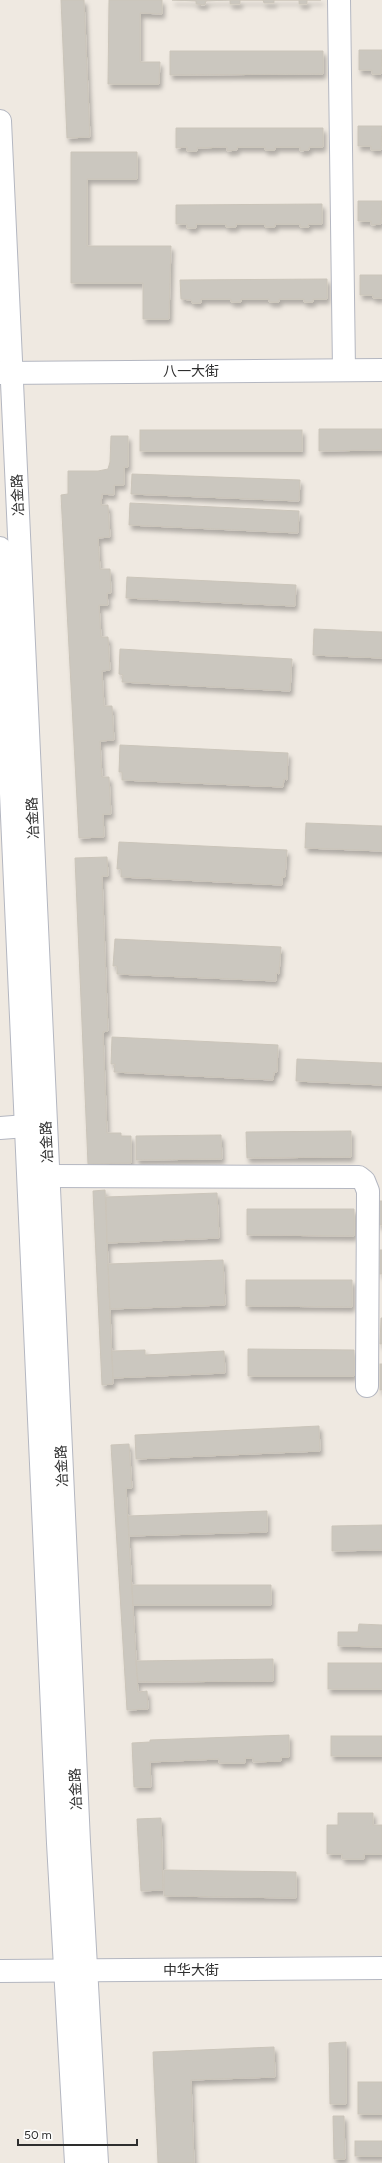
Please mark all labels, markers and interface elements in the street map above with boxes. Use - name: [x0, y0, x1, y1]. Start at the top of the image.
- street label: 八一大街: [163, 363, 219, 380]
- street label: 冶金路: [8, 474, 28, 516]
- street label: 冶金路: [23, 797, 43, 839]
- street label: 冶金路: [37, 1121, 57, 1163]
- street label: 冶金路: [52, 1445, 72, 1487]
- street label: 冶金路: [66, 1768, 86, 1810]
- street label: 中华大街: [163, 1962, 219, 1979]
- scale bar: [18, 2121, 137, 2147]
- text: 50 m: [24, 2128, 52, 2142]

